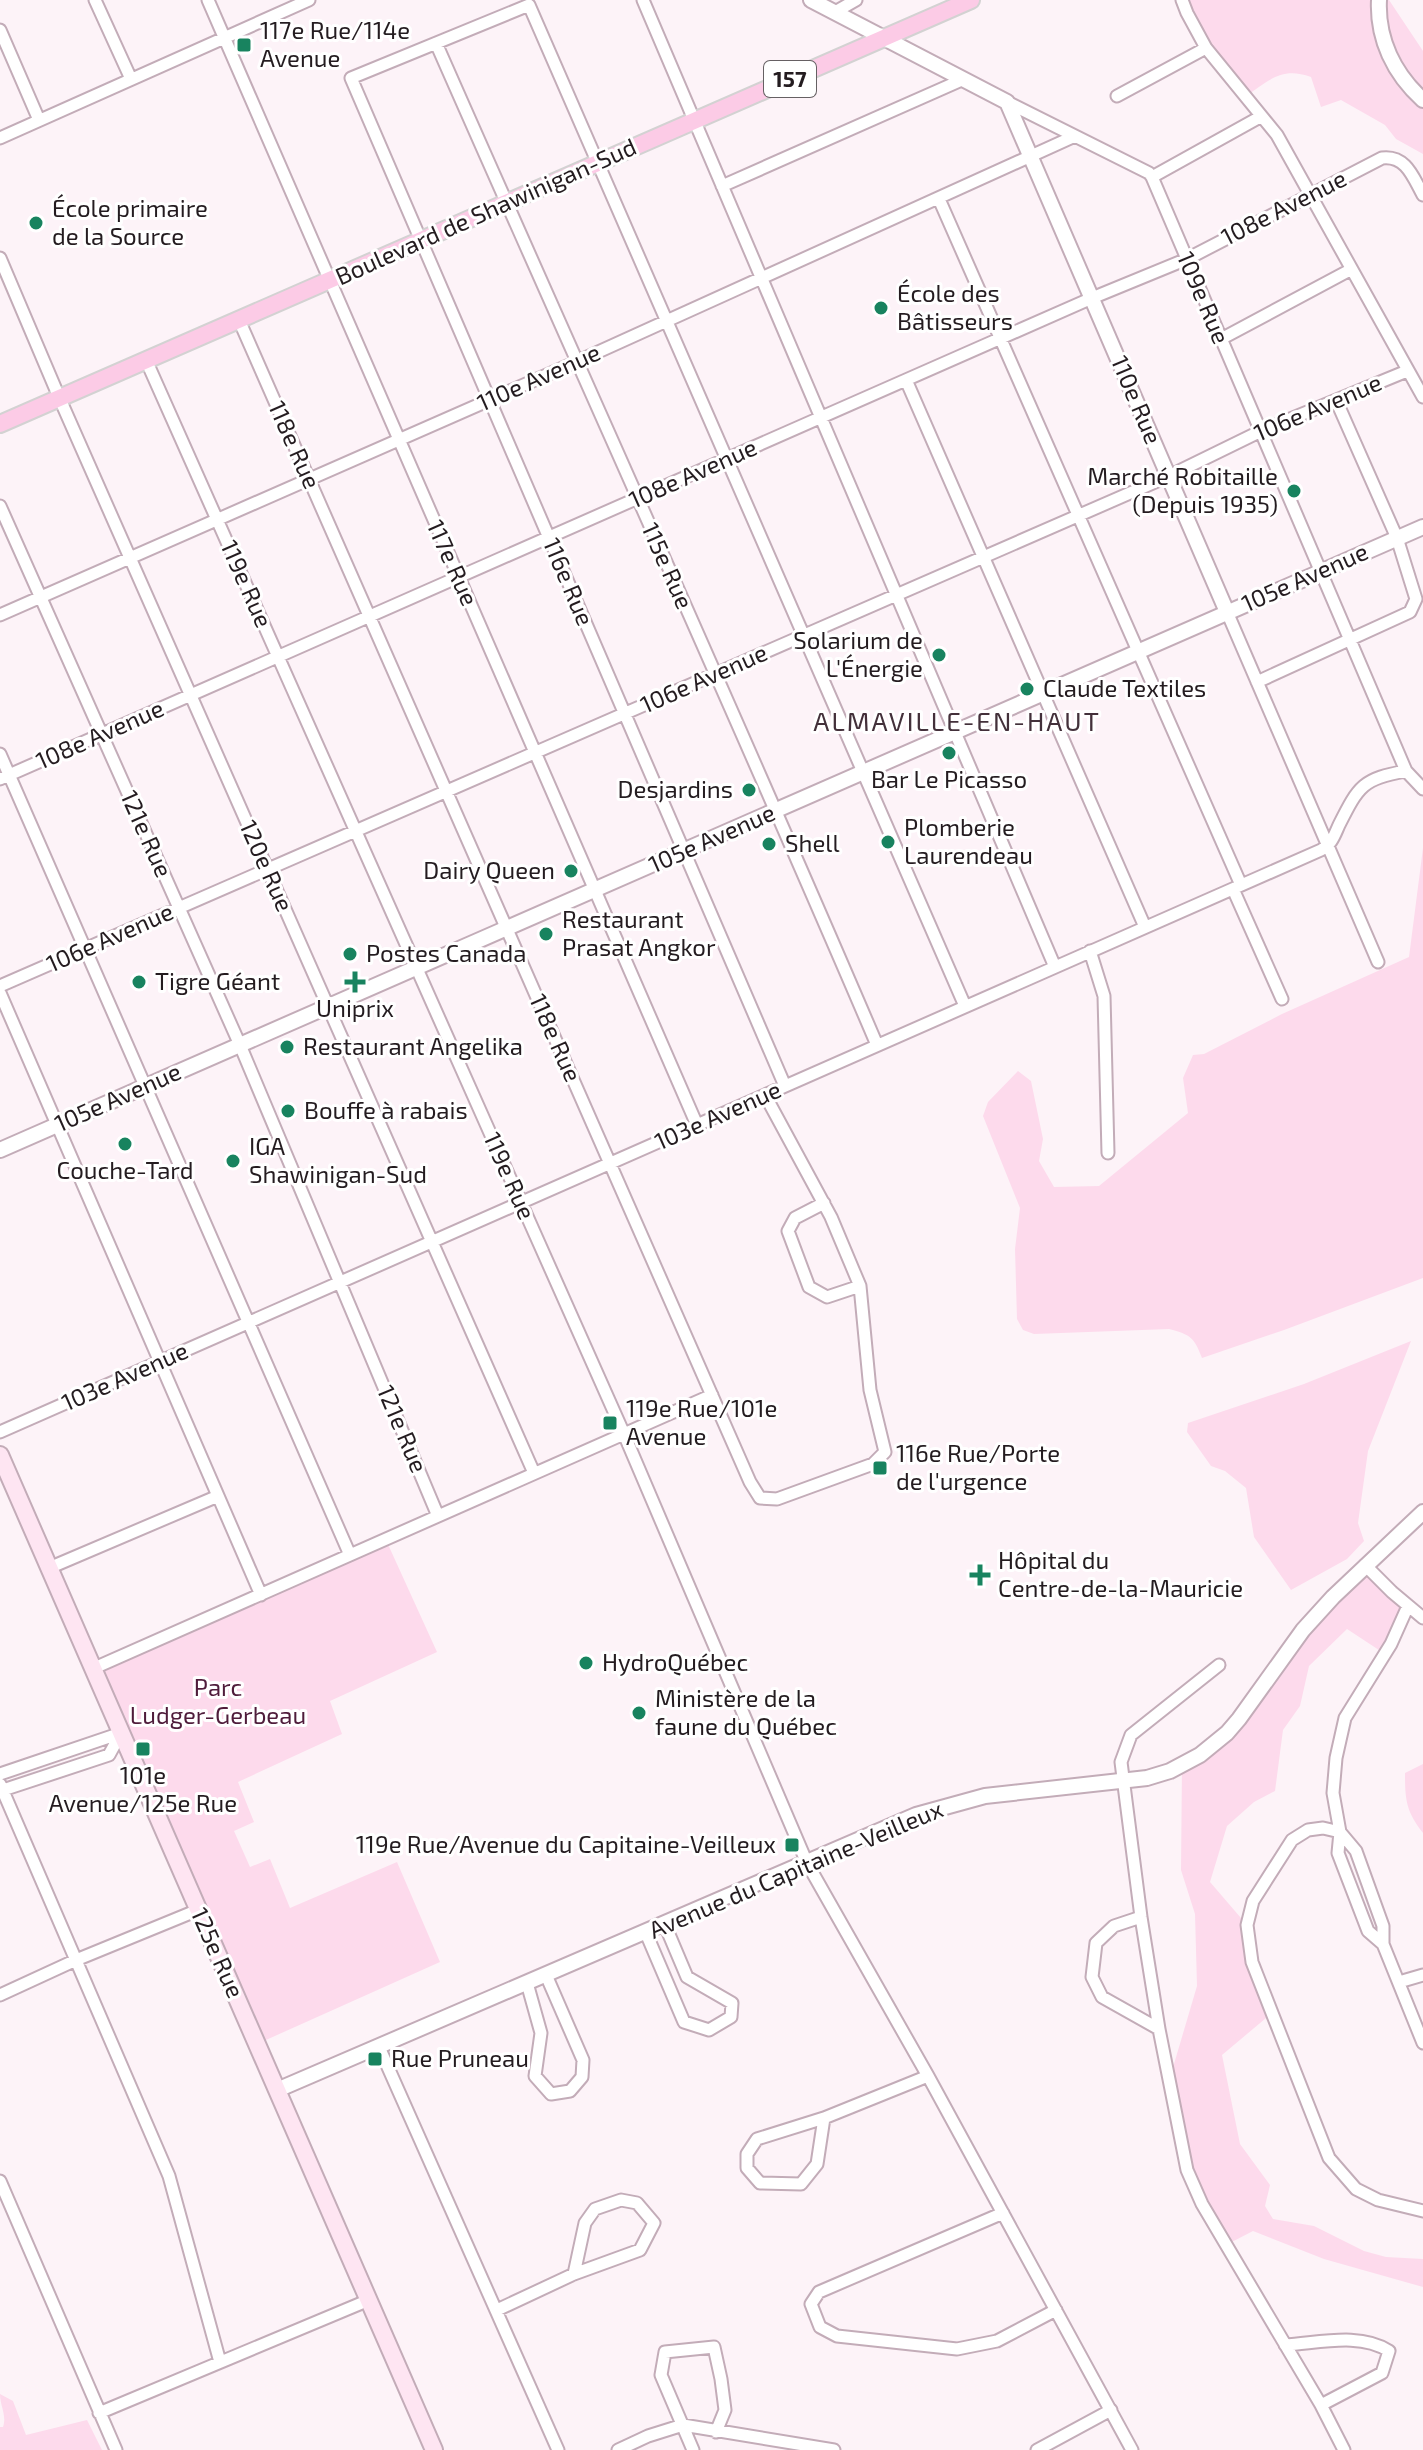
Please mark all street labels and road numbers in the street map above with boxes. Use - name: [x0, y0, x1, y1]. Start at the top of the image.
- road number: 157: [764, 61, 816, 97]
- street label: Boulevard de Shawinigan-Sud: [330, 131, 640, 290]
- street label: 108e Avenue: [1216, 163, 1351, 251]
- street label: 109e Rue: [1172, 247, 1237, 348]
- street label: 110e Avenue: [472, 337, 604, 417]
- street label: 110e Rue: [1106, 351, 1169, 448]
- street label: 106e Avenue: [1249, 367, 1386, 447]
- street label: 118e Rue: [263, 396, 328, 493]
- street label: 108e Avenue: [624, 432, 761, 514]
- street label: 117e Rue: [422, 515, 485, 610]
- street label: 115e Rue: [636, 518, 700, 613]
- street label: 116e Rue: [538, 533, 601, 630]
- street label: 119e Rue: [215, 535, 279, 632]
- street label: 105e Avenue: [1237, 536, 1372, 617]
- street label: 106e Avenue: [635, 637, 771, 719]
- street label: 108e Avenue: [31, 693, 168, 775]
- street label: 121e Rue: [115, 785, 179, 881]
- street label: 105e Avenue: [644, 797, 779, 878]
- street label: 120e Rue: [234, 815, 300, 916]
- street label: 106e Avenue: [41, 896, 177, 978]
- street label: 118e Rue: [524, 989, 589, 1086]
- street label: 105e Avenue: [50, 1056, 185, 1137]
- street label: 103e Avenue: [650, 1074, 785, 1155]
- street label: 119e Rue: [478, 1127, 542, 1224]
- street label: 103e Avenue: [57, 1335, 192, 1416]
- street label: 121e Rue: [372, 1380, 435, 1477]
- street label: Avenue du Capitaine-Veilleux: [644, 1793, 947, 1944]
- street label: 125e Rue: [186, 1903, 251, 2002]

